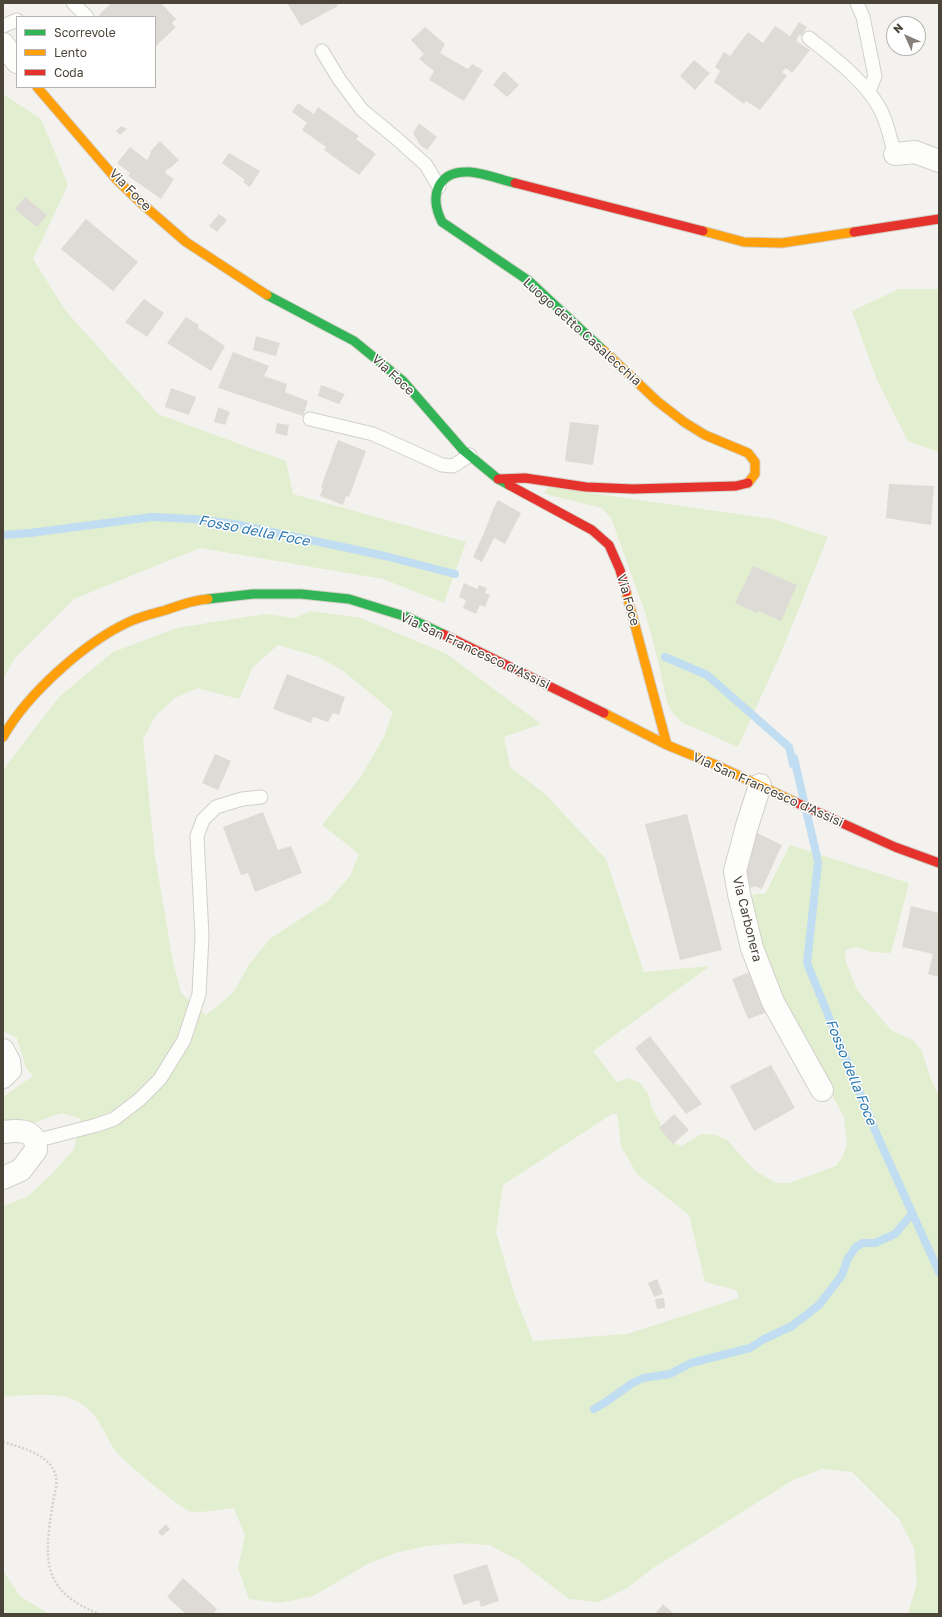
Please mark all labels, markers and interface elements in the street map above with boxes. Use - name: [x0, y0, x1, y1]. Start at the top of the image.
- legend: [16, 16, 156, 88]
- north arrow: [886, 16, 926, 56]
- text: N: [890, 20, 905, 35]
- text: Scorrevole: [54, 25, 116, 40]
- text: Lento: [54, 45, 87, 60]
- text: Coda: [54, 65, 84, 80]
- street label: Via Foce: [106, 166, 154, 214]
- street label: Luogo detto Casalecchia: [520, 275, 644, 389]
- street label: Via Foce: [368, 351, 418, 399]
- water label: Fosso della Foce: [197, 512, 311, 550]
- street label: Via Foce: [613, 572, 643, 628]
- street label: Via San Francesco d'Assisi: [398, 609, 552, 693]
- street label: Via San Francesco d'Assisi: [690, 750, 846, 830]
- street label: Via Carbonera: [729, 875, 765, 963]
- water label: Fosso della Foce: [822, 1017, 880, 1127]

